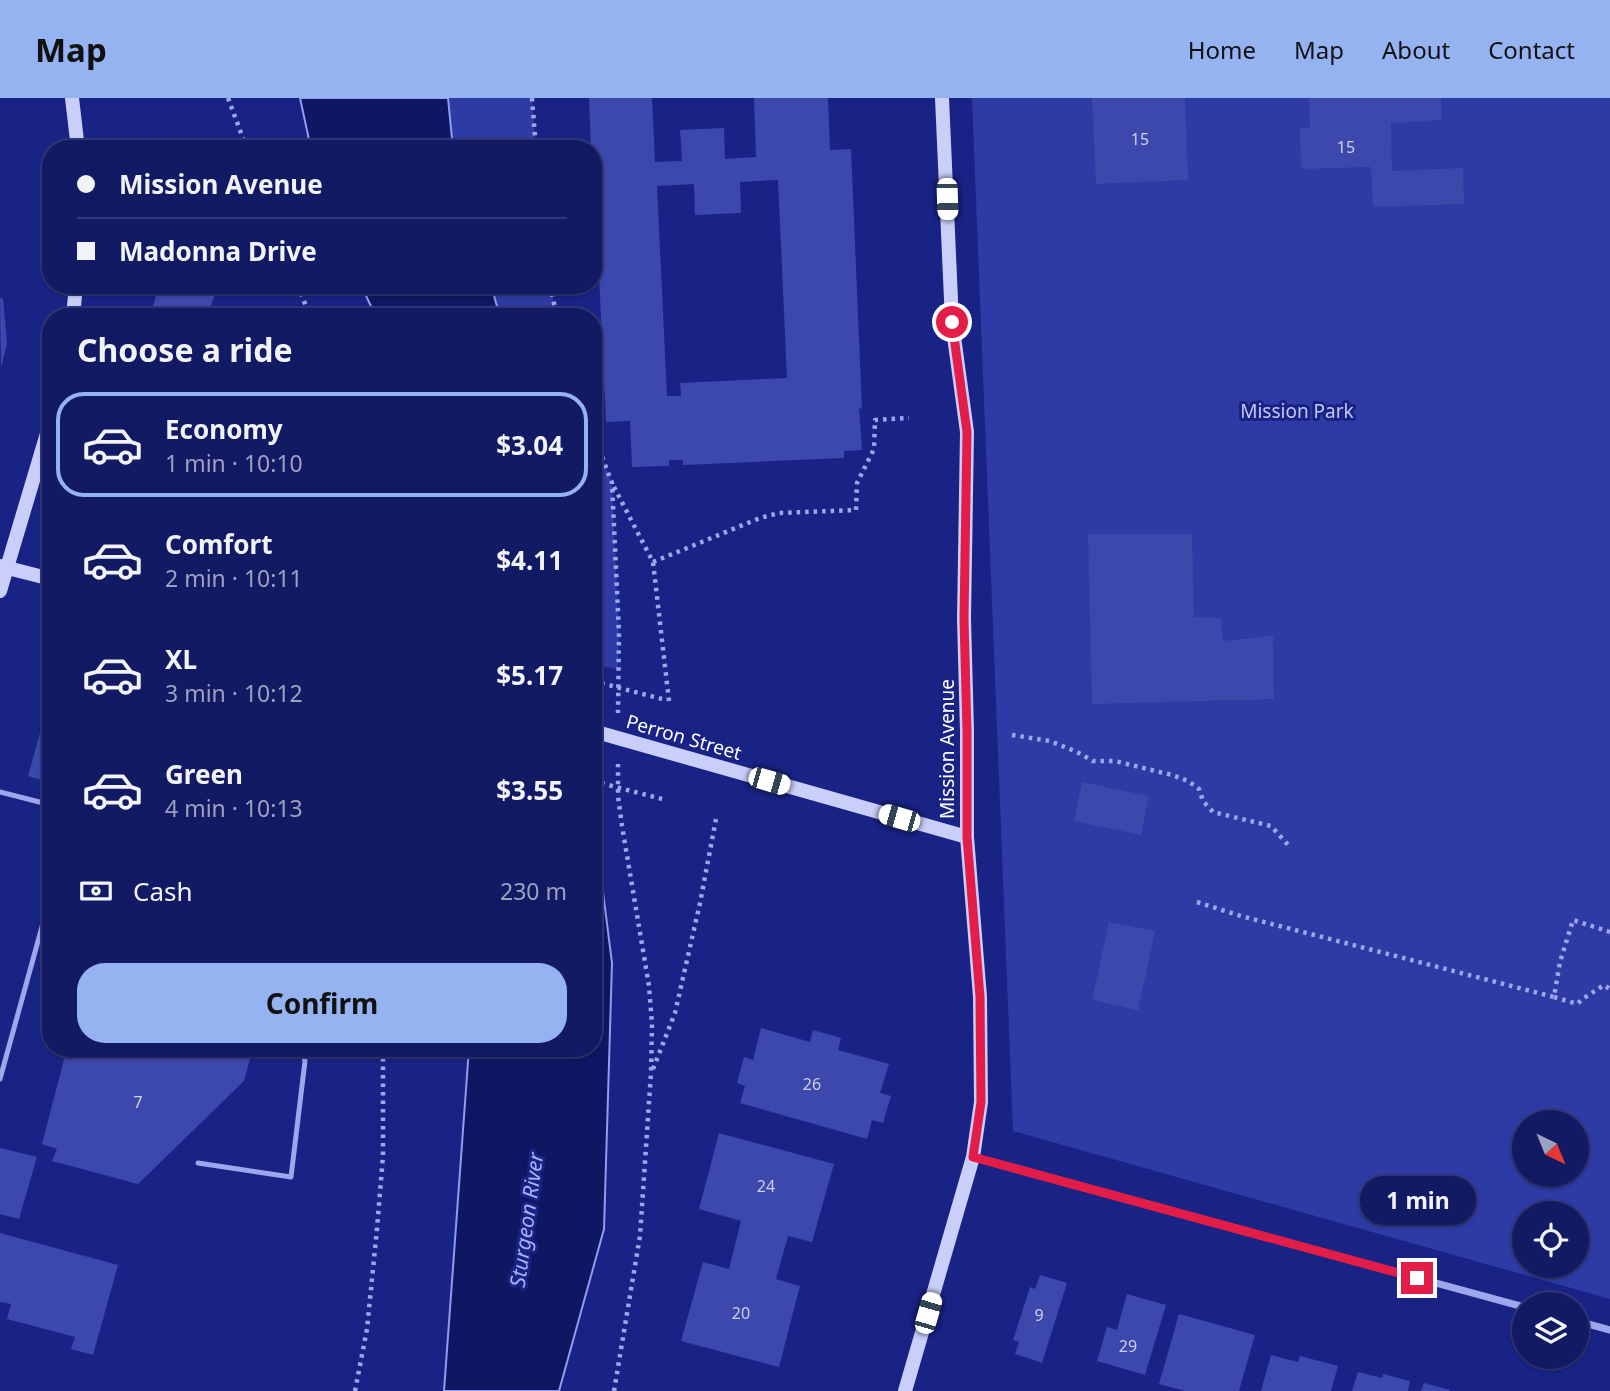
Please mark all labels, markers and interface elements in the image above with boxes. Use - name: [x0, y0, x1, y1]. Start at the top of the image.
- text: Map: [35, 27, 107, 72]
- text: Home: [1188, 33, 1256, 66]
- text: Map: [1294, 33, 1344, 66]
- text: About: [1382, 33, 1450, 66]
- text: Contact: [1488, 33, 1575, 66]
- house number: 15: [1131, 128, 1149, 150]
- house number: 15: [1337, 136, 1355, 158]
- text: Mission Avenue: [119, 166, 323, 202]
- car: [936, 178, 959, 220]
- text: Madonna Drive: [119, 233, 317, 269]
- route start: [936, 306, 968, 338]
- text: Choose a ride: [77, 328, 293, 371]
- park label: Mission Park: [1240, 398, 1354, 424]
- text: Economy: [165, 411, 283, 447]
- icon: car: [81, 413, 144, 476]
- text: $3.04: [496, 427, 563, 463]
- text: 1 min · 10:10: [165, 447, 303, 479]
- text: Comfort: [165, 526, 273, 562]
- icon: car: [81, 528, 144, 591]
- text: $4.11: [496, 542, 563, 578]
- text: 2 min · 10:11: [165, 562, 303, 594]
- text: XL: [165, 641, 197, 677]
- icon: car: [81, 643, 144, 706]
- text: $5.17: [496, 657, 563, 693]
- text: 3 min · 10:12: [165, 677, 303, 709]
- street label: Mission Avenue: [934, 679, 960, 819]
- street label: Perron Street: [623, 708, 745, 766]
- text: Green: [165, 756, 243, 792]
- icon: car: [81, 758, 144, 821]
- car: [746, 765, 793, 797]
- text: $3.55: [496, 772, 563, 808]
- text: 4 min · 10:13: [165, 792, 303, 824]
- car: [876, 802, 923, 834]
- icon: cash: [77, 872, 115, 910]
- text: Cash: [133, 873, 193, 909]
- text: 230 m: [500, 875, 567, 907]
- button: Confirm: [77, 963, 567, 1043]
- house number: 26: [803, 1073, 821, 1095]
- house number: 7: [133, 1091, 143, 1113]
- north arrow: [1512, 1110, 1589, 1186]
- map controls: [1512, 1110, 1589, 1369]
- water label: Sturgeon River: [503, 1149, 550, 1289]
- house number: 24: [757, 1175, 775, 1197]
- callout: 1 min: [1359, 1176, 1475, 1226]
- text: 1 min: [1386, 1184, 1450, 1216]
- button: locate: [1512, 1201, 1589, 1278]
- route end: [1401, 1262, 1433, 1294]
- car: [913, 1290, 944, 1336]
- button: layers: [1512, 1292, 1589, 1369]
- house number: 20: [732, 1302, 750, 1324]
- house number: 9: [1034, 1304, 1044, 1326]
- house number: 29: [1119, 1335, 1137, 1357]

